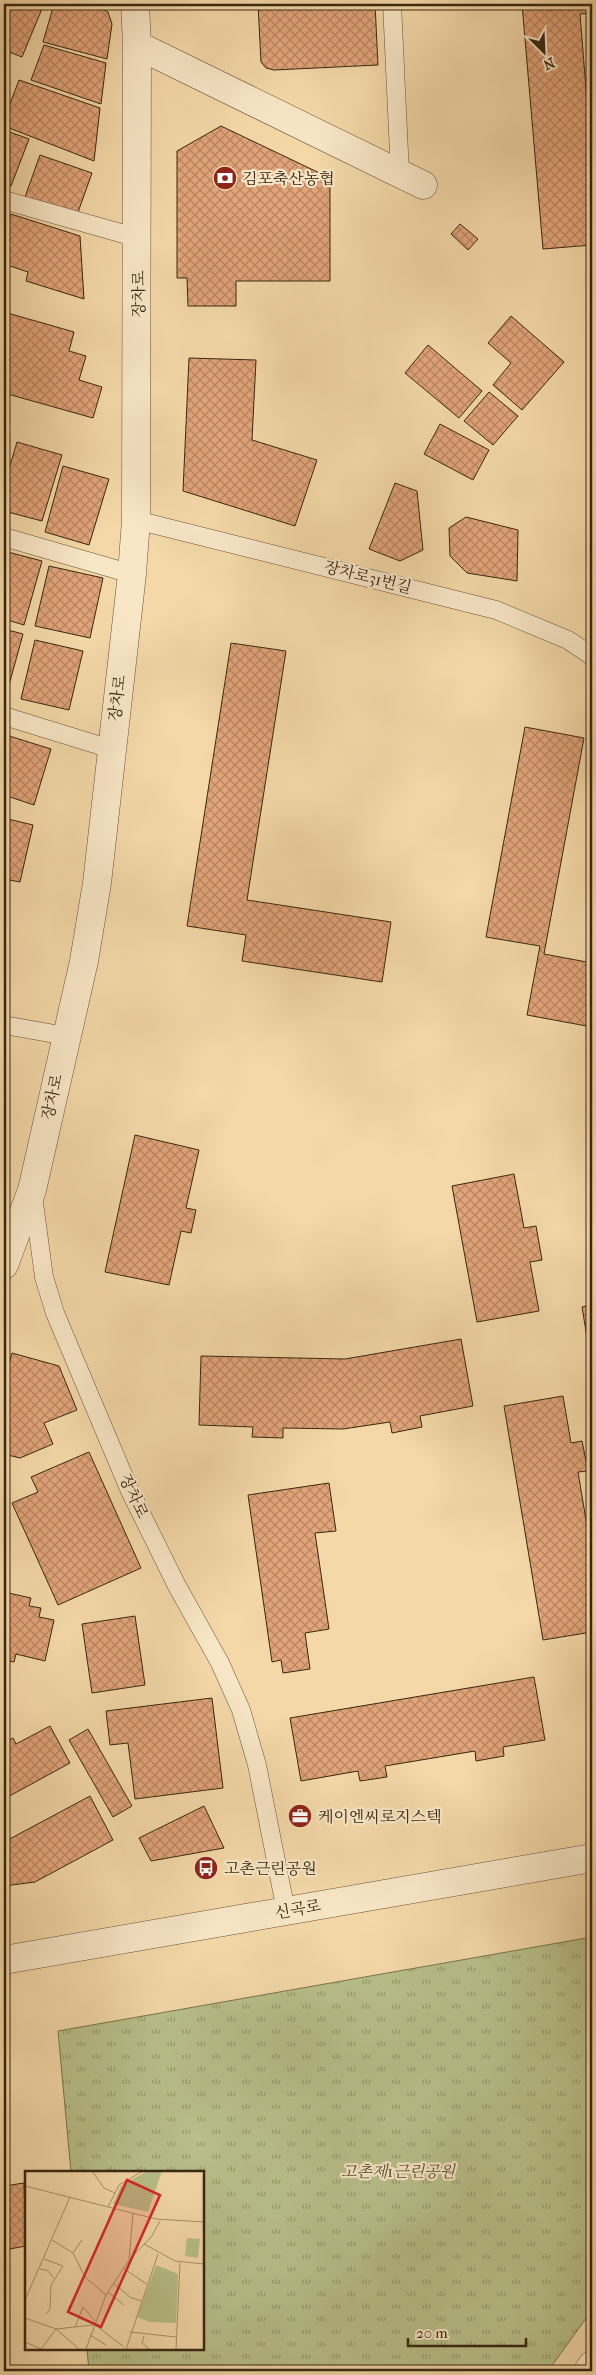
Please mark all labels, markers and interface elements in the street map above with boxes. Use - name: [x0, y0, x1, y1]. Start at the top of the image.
- north arrow: [518, 28, 568, 78]
- text: N: [540, 53, 557, 73]
- bank icon: 김포축산농협: [212, 165, 238, 191]
- place label: 김포축산농협: [242, 169, 335, 188]
- street label: 장차로: [129, 270, 148, 317]
- street label: 장차로31번길: [322, 557, 414, 597]
- street label: 장차로: [105, 673, 129, 722]
- street label: 장차로: [38, 1072, 66, 1122]
- street label: 장차로: [116, 1471, 153, 1522]
- office icon: 케이엔씨로지스텍: [287, 1803, 313, 1829]
- place label: 케이엔씨로지스텍: [318, 1807, 442, 1826]
- bus stop icon: 고촌근린공원: [193, 1855, 219, 1881]
- place label: 고촌근린공원: [224, 1859, 317, 1878]
- street label: 신곡로: [274, 1896, 323, 1922]
- park label: 고촌제1근린공원: [341, 2162, 457, 2181]
- inset map: [25, 2171, 204, 2350]
- scale bar: [408, 2315, 526, 2347]
- text: 20 m: [416, 2324, 448, 2342]

